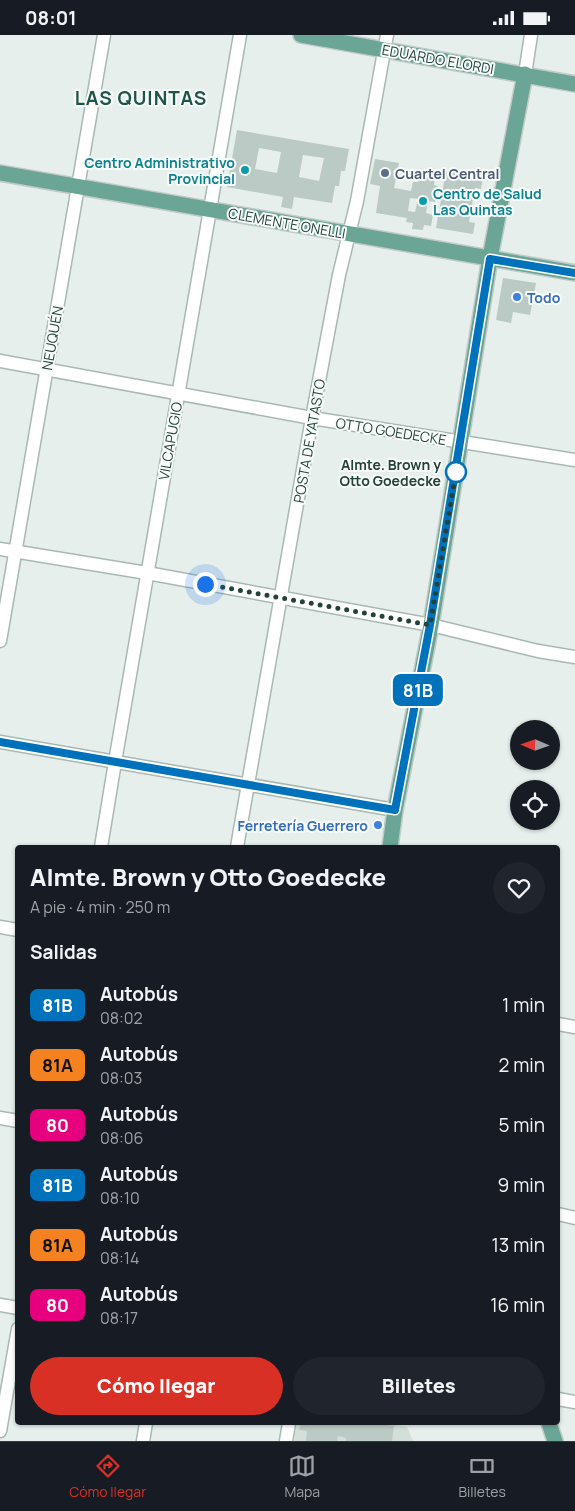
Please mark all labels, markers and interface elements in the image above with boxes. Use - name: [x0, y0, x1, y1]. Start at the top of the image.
- text: 08:01: [25, 5, 76, 31]
- street label: EDUARDO ELORDI: [381, 40, 495, 78]
- district label: LAS QUINTAS: [75, 85, 207, 111]
- place label: Centro Administrativo Provincial: [84, 153, 235, 188]
- marker: Centro Administrativo Provincial: [239, 164, 251, 176]
- place label: Cuartel Central: [395, 164, 499, 183]
- marker: Cuartel Central: [379, 167, 391, 179]
- place label: Centro de Salud Las Quintas: [433, 184, 542, 219]
- marker: Centro de Salud Las Quintas: [417, 195, 429, 207]
- street label: CLEMENTE ONELLI: [227, 203, 347, 243]
- place label: Todo: [527, 288, 561, 307]
- marker: Todo: [511, 291, 523, 303]
- street label: NEUQUÉN: [37, 304, 67, 372]
- street label: POSTA DE YATASTO: [289, 377, 329, 505]
- street label: VILCAPUGIO: [154, 400, 186, 482]
- street label: OTTO GOEDECKE: [334, 413, 448, 449]
- place label: Almte. Brown y Otto Goedecke: [339, 455, 441, 490]
- marker: Almte. Brown y Otto Goedecke: [445, 461, 467, 483]
- your location: [193, 572, 218, 597]
- line badge: 81B: [389, 674, 447, 706]
- text: 81B: [403, 678, 433, 702]
- north arrow: [510, 720, 560, 770]
- map controls: [510, 720, 560, 830]
- button: locate: [510, 780, 560, 830]
- place label: Ferretería Guerrero: [238, 816, 368, 835]
- marker: Ferretería Guerrero: [372, 819, 384, 831]
- text: Almte. Brown y Otto Goedecke: [30, 860, 386, 893]
- button: heart: [493, 862, 545, 914]
- text: A pie · 4 min · 250 m: [30, 896, 170, 918]
- text: Salidas: [30, 939, 97, 965]
- text: Autobús: [100, 981, 178, 1007]
- text: 1 min: [502, 992, 545, 1018]
- text: 81B: [42, 993, 73, 1017]
- text: 08:02: [100, 1007, 143, 1029]
- text: Autobús: [100, 1041, 178, 1067]
- text: 2 min: [499, 1052, 545, 1078]
- text: 81A: [42, 1053, 73, 1077]
- text: 08:03: [100, 1067, 142, 1089]
- text: Autobús: [100, 1101, 178, 1127]
- text: 5 min: [498, 1112, 545, 1138]
- text: 80: [46, 1113, 69, 1137]
- text: 08:06: [100, 1127, 144, 1149]
- text: Autobús: [100, 1161, 178, 1187]
- text: 9 min: [498, 1172, 545, 1198]
- text: 81B: [42, 1173, 73, 1197]
- text: 08:10: [100, 1187, 140, 1209]
- text: Autobús: [100, 1221, 178, 1247]
- text: 13 min: [491, 1232, 545, 1258]
- text: 81A: [42, 1233, 73, 1257]
- text: 08:14: [100, 1247, 140, 1269]
- text: Autobús: [100, 1281, 178, 1307]
- text: 16 min: [490, 1292, 545, 1318]
- text: 80: [46, 1293, 69, 1317]
- text: 08:17: [100, 1307, 138, 1329]
- button: Cómo llegar: [30, 1357, 283, 1415]
- button: Billetes: [293, 1357, 545, 1415]
- tab: Cómo llegar: [69, 1452, 146, 1501]
- tab: Mapa: [284, 1452, 320, 1501]
- tab: Billetes: [458, 1452, 506, 1501]

